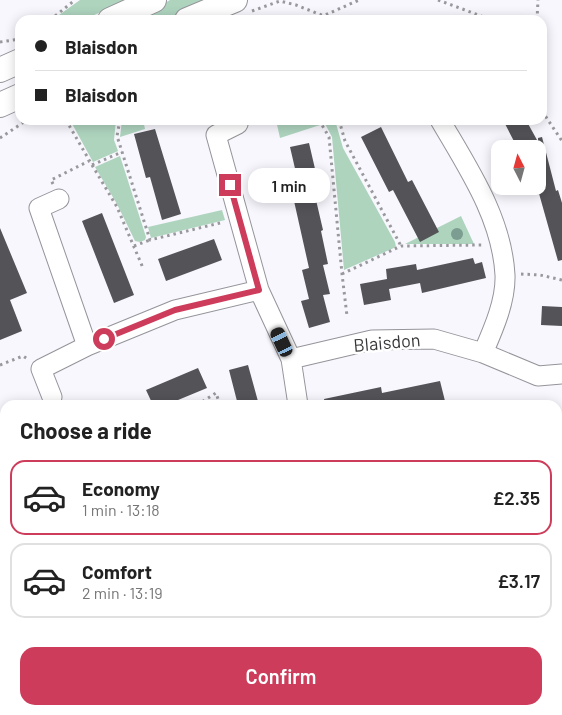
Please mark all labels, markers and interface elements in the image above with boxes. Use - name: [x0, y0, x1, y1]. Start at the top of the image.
- text: Blaisdon: [65, 35, 138, 58]
- text: Blaisdon: [65, 83, 138, 106]
- north arrow: [491, 140, 546, 195]
- map controls: [491, 140, 546, 195]
- callout: 1 min: [248, 168, 330, 202]
- route end: [219, 174, 241, 196]
- text: 1 min: [272, 176, 306, 195]
- car: [268, 325, 295, 359]
- route start: [93, 328, 115, 350]
- street label: Blaisdon: [352, 328, 421, 356]
- text: Choose a ride: [20, 417, 152, 443]
- icon: car: [22, 475, 67, 520]
- text: Economy: [82, 477, 160, 500]
- text: £2.35: [493, 486, 540, 509]
- text: 1 min · 13:18: [82, 500, 160, 519]
- icon: car: [22, 558, 67, 603]
- text: Comfort: [82, 560, 152, 583]
- text: £3.17: [497, 569, 540, 592]
- text: 2 min · 13:19: [82, 583, 163, 602]
- button: Confirm: [20, 647, 542, 705]

